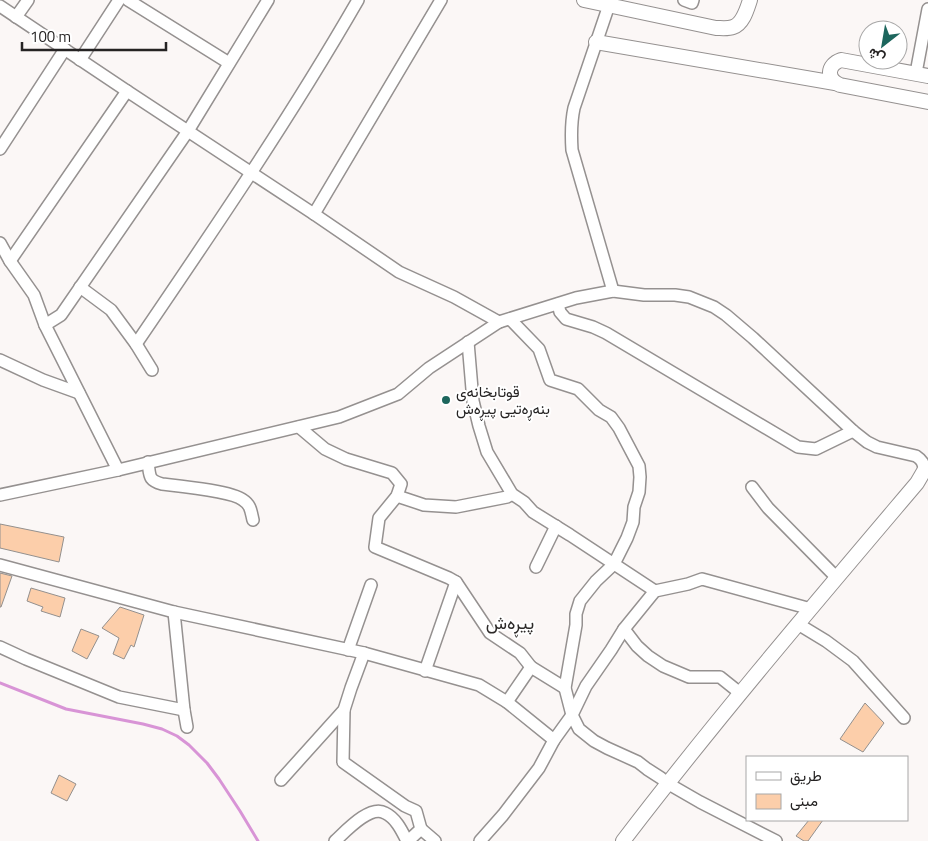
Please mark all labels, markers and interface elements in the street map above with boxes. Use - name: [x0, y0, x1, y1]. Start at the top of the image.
- scale bar: [22, 20, 166, 52]
- north arrow: [858, 20, 908, 70]
- text: 100 m: [30, 25, 71, 48]
- text: ش: [863, 43, 889, 70]
- place label: قوتابخانەی بنەڕەتیی پیڕەش: [456, 380, 550, 421]
- marker: قوتابخانەی بنەڕەتیی پیڕەش: [440, 394, 452, 406]
- district label: پیڕەش: [486, 609, 534, 638]
- legend: [746, 756, 908, 821]
- text: طريق: [790, 764, 822, 787]
- text: مبنى: [790, 789, 818, 812]

